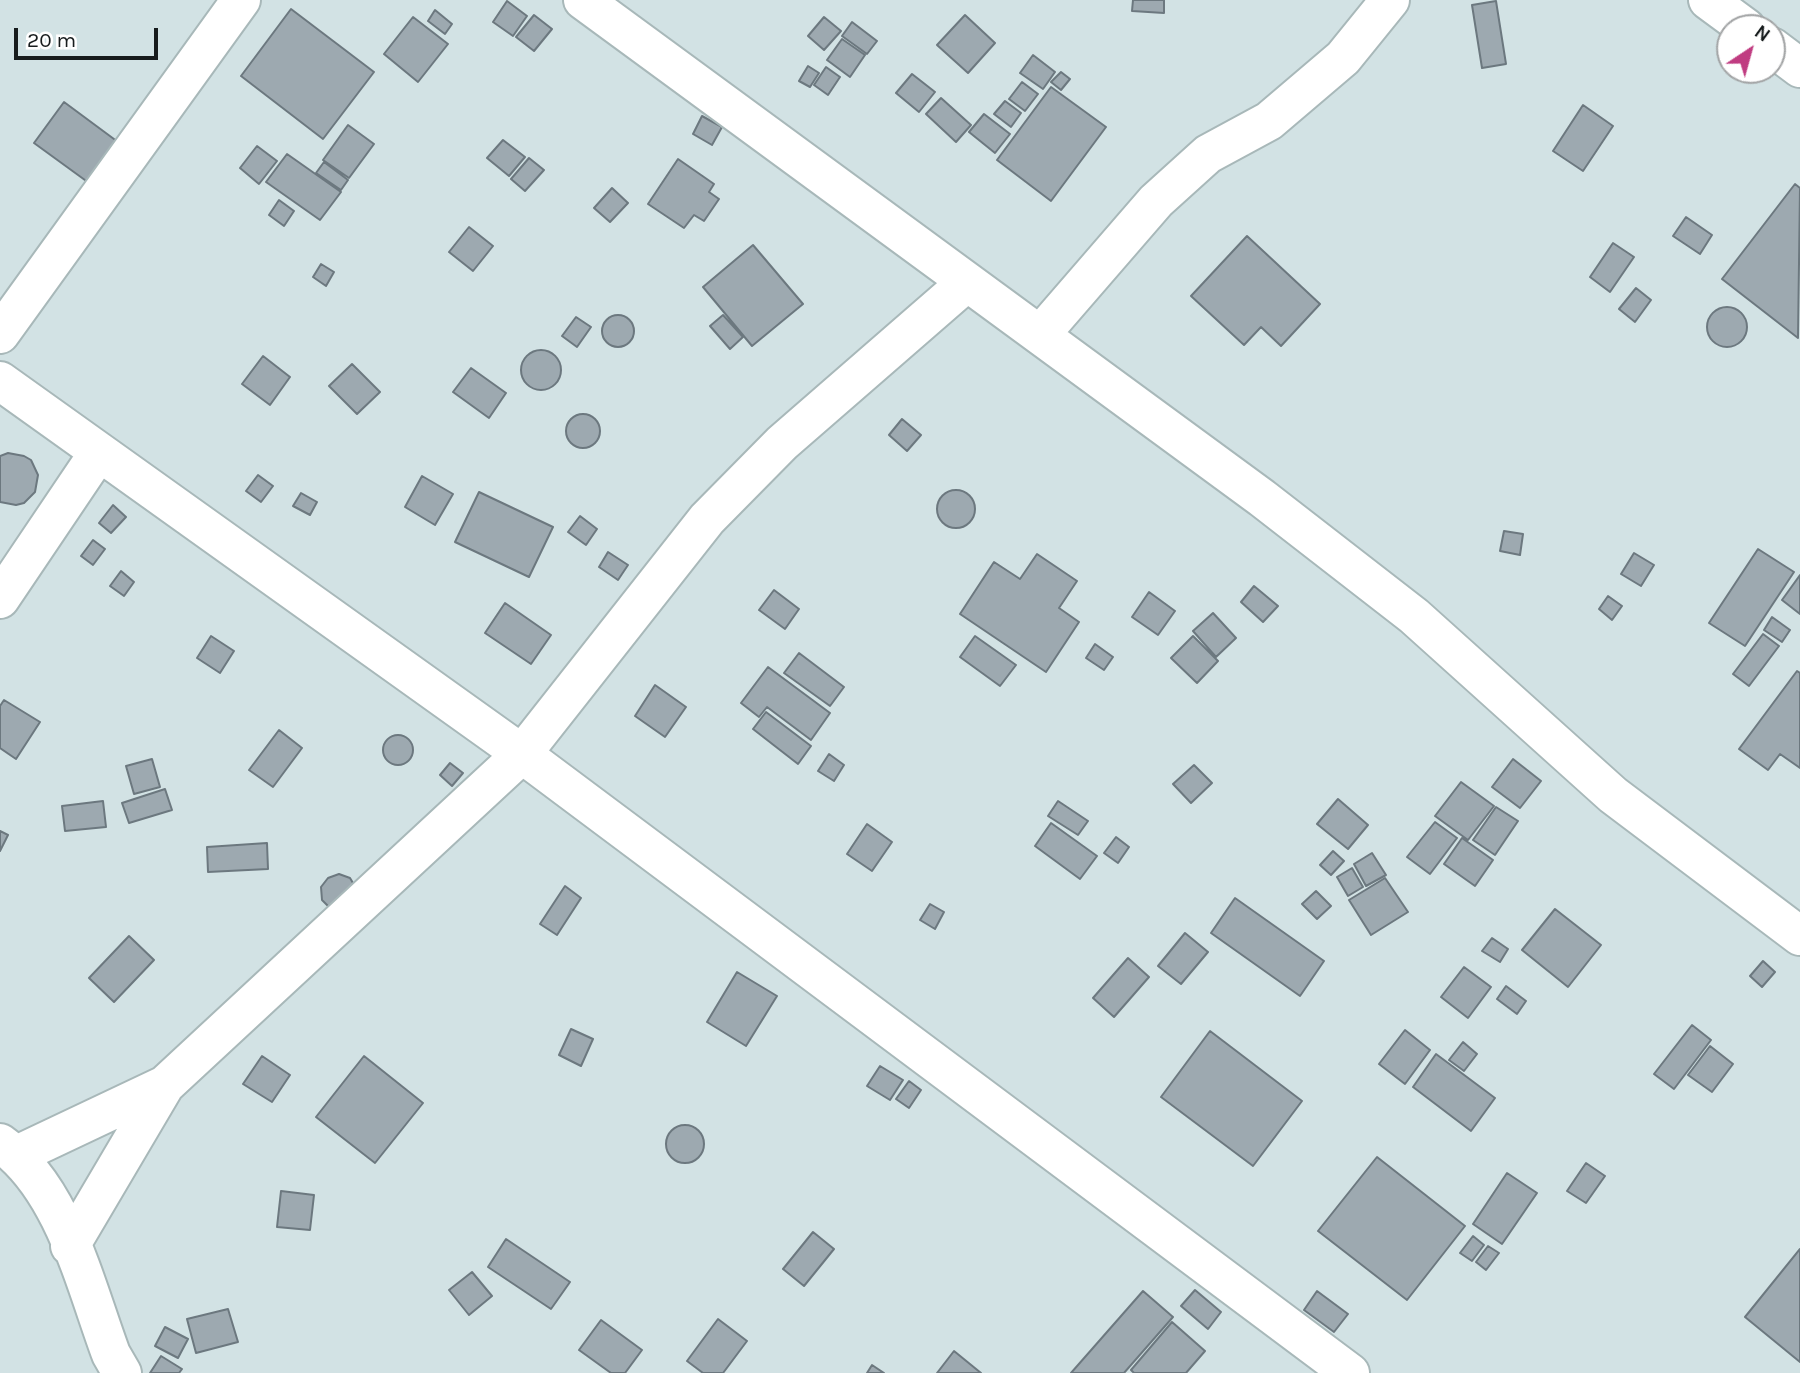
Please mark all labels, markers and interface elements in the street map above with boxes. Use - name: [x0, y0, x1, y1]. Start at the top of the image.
- scale bar: [18, 14, 161, 58]
- north arrow: [1716, 14, 1786, 84]
- text: N: [1750, 21, 1774, 47]
- text: 20 m: [27, 28, 76, 52]

